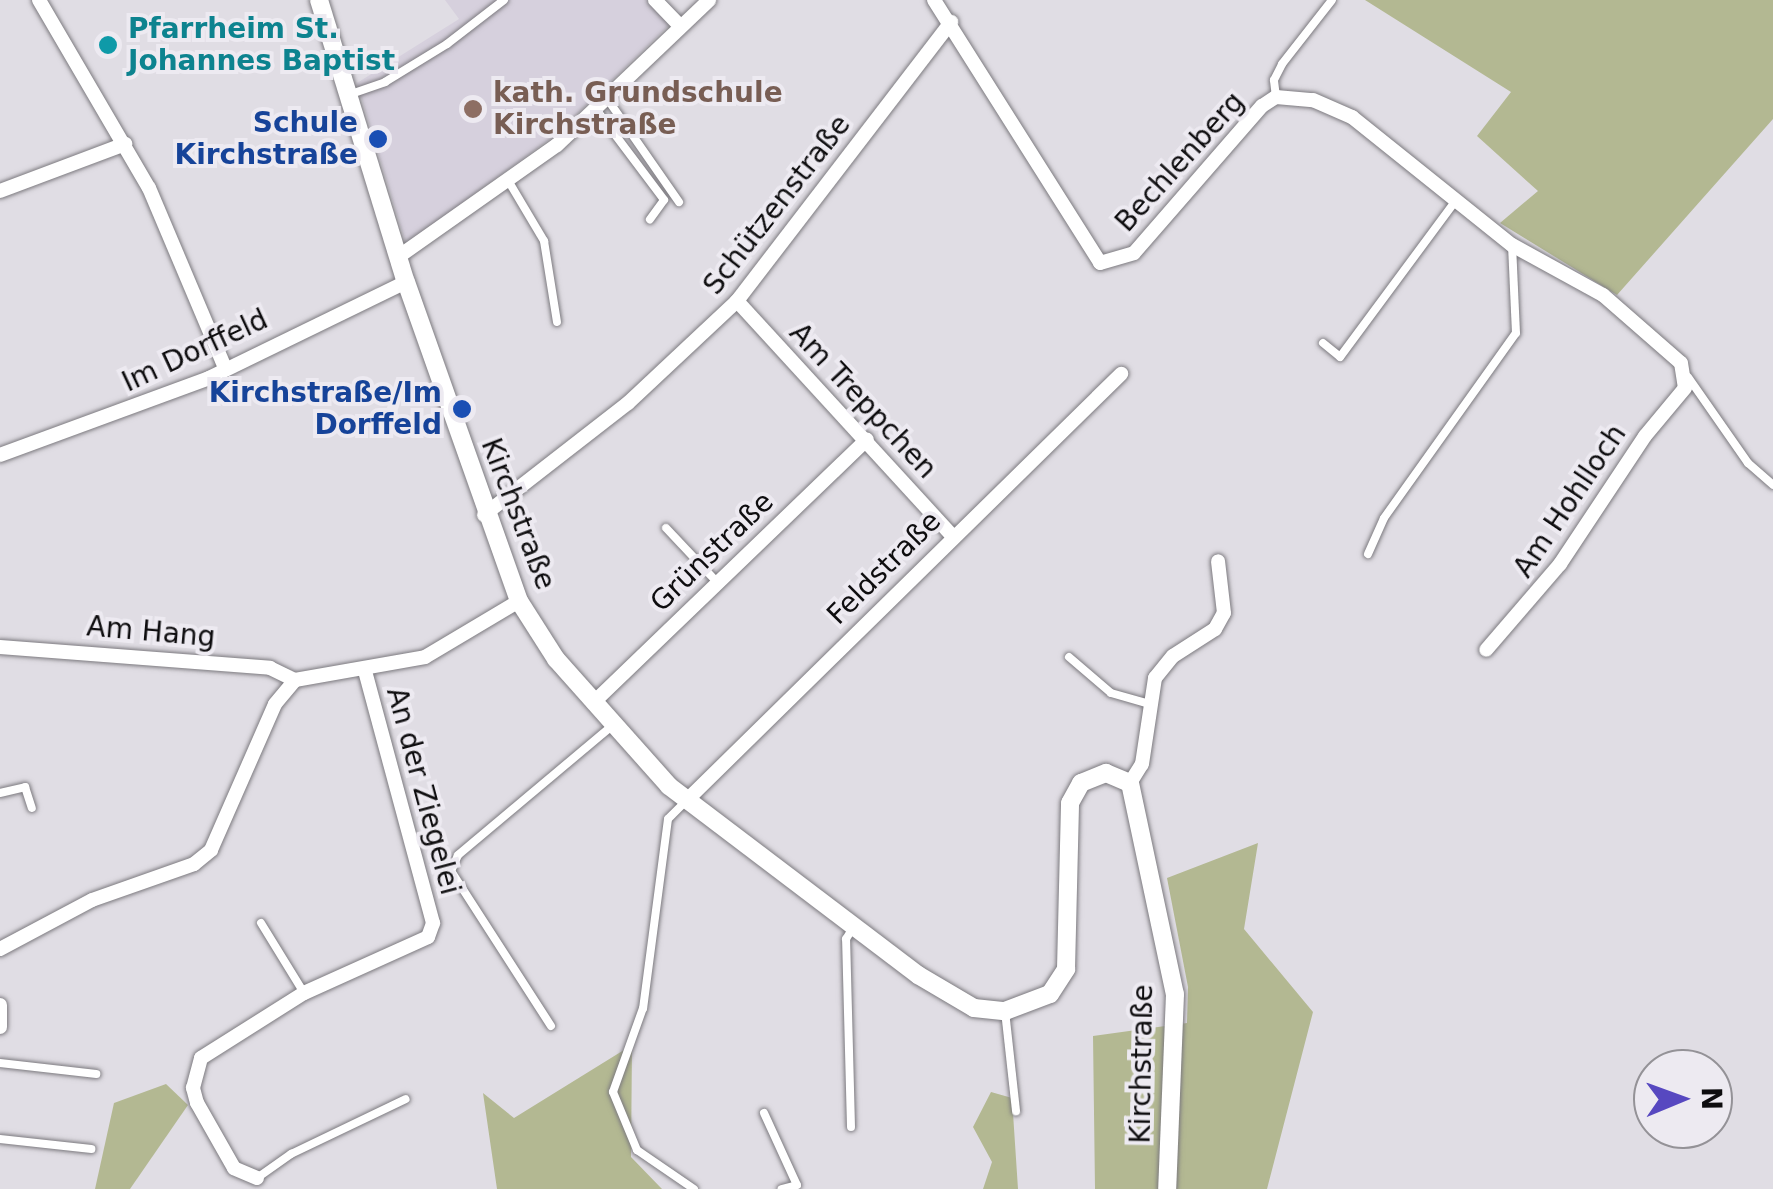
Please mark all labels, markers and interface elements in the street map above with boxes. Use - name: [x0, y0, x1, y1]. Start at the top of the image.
- place label: Pfarrheim St. Johannes Baptist: [128, 12, 395, 78]
- marker: Pfarrheim St. Johannes Baptist: [97, 34, 119, 56]
- place label: kath. Grundschule Kirchstraße: [493, 76, 783, 142]
- street label: Bechlenberg: [1109, 85, 1251, 239]
- marker: kath. Grundschule Kirchstraße: [462, 98, 484, 120]
- place label: Schule Kirchstraße: [174, 106, 358, 172]
- street label: Schützenstraße: [697, 109, 857, 301]
- marker: Schule Kirchstraße: [367, 128, 389, 150]
- street label: Im Dorffeld: [117, 303, 273, 399]
- street label: Am Treppchen: [782, 316, 944, 486]
- place label: Kirchstraße/Im Dorffeld: [209, 376, 442, 442]
- marker: Kirchstraße/Im Dorffeld: [451, 398, 473, 420]
- street label: Am Hohlloch: [1507, 418, 1633, 584]
- street label: Kirchstraße: [474, 434, 562, 594]
- street label: Grünstraße: [644, 485, 780, 619]
- street label: Feldstraße: [820, 504, 948, 632]
- street label: Am Hang: [85, 610, 217, 654]
- street label: An der Ziegelei: [379, 684, 467, 898]
- street label: Kirchstraße: [1124, 984, 1160, 1144]
- north arrow: [1633, 1049, 1733, 1149]
- text: N: [1695, 1086, 1728, 1111]

